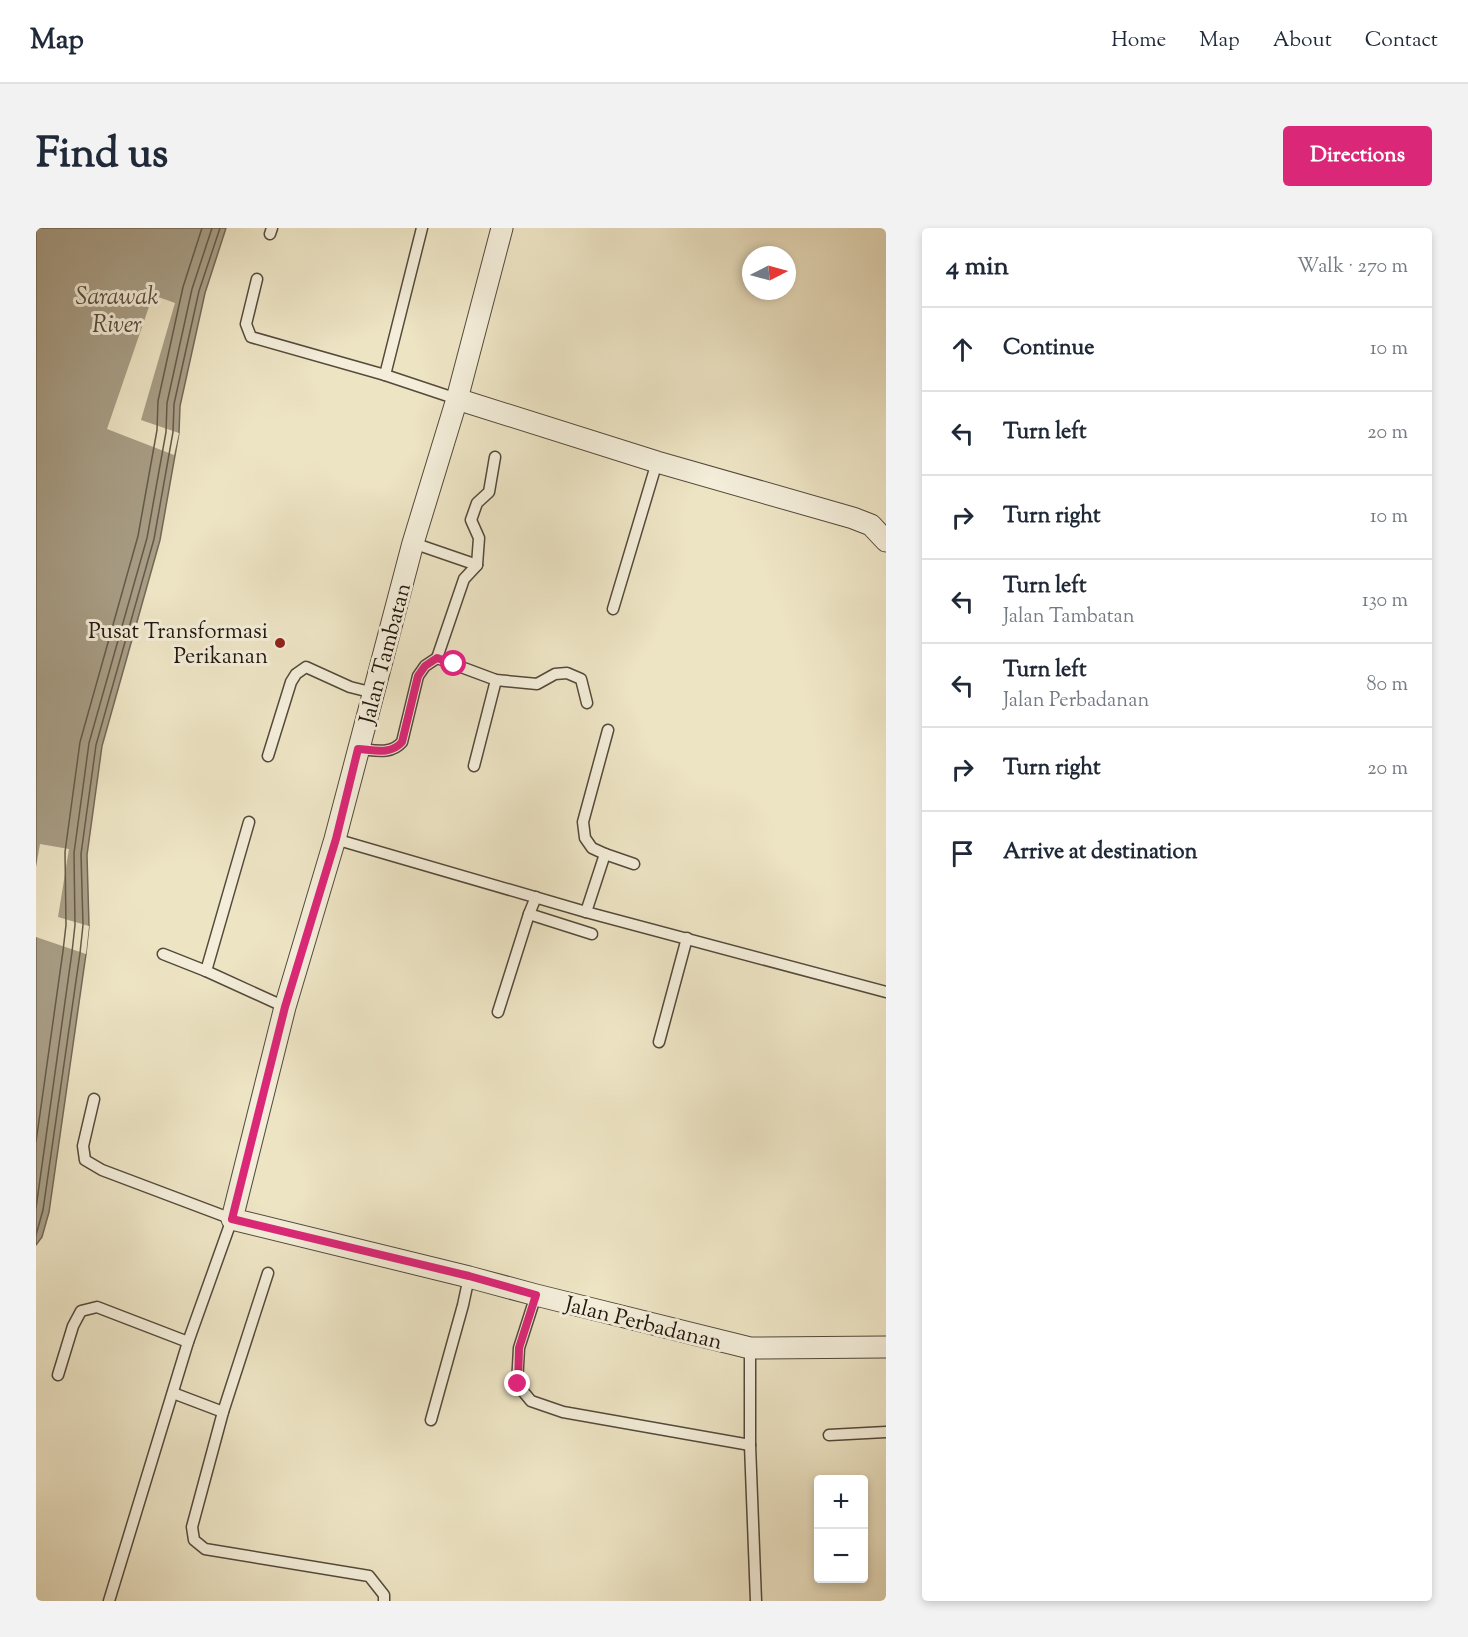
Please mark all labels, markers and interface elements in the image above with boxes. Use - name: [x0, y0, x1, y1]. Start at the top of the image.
- text: Map: [30, 21, 84, 61]
- text: Home: [1111, 26, 1166, 56]
- text: Map: [1199, 26, 1240, 56]
- text: About: [1273, 26, 1332, 56]
- text: Contact: [1365, 26, 1438, 56]
- text: Find us: [36, 126, 168, 186]
- button: Directions: [1283, 126, 1432, 186]
- north arrow: [742, 246, 796, 300]
- text: 4 min: [946, 249, 1009, 286]
- text: Walk · 270 m: [1297, 253, 1408, 282]
- water label: Sarawak River: [76, 281, 159, 343]
- icon: ahead: [946, 333, 979, 366]
- text: Continue: [1003, 333, 1094, 365]
- text: 10 m: [1370, 335, 1408, 364]
- icon: left: [946, 417, 979, 450]
- text: Turn left: [1003, 417, 1086, 449]
- text: 20 m: [1367, 419, 1408, 448]
- icon: right: [946, 501, 979, 534]
- text: Turn right: [1003, 501, 1100, 533]
- text: 10 m: [1370, 503, 1408, 532]
- text: Turn left: [1003, 571, 1086, 603]
- street label: Jalan Tambatan: [352, 580, 421, 729]
- icon: left: [946, 585, 979, 618]
- text: 130 m: [1362, 587, 1408, 616]
- text: Jalan Tambatan: [1003, 603, 1135, 632]
- place label: Pusat Transformasi Perikanan: [88, 617, 268, 674]
- marker: Pusat Transformasi Perikanan: [273, 636, 287, 650]
- route start: [440, 650, 466, 676]
- text: Turn left: [1003, 655, 1086, 687]
- icon: left: [946, 669, 979, 702]
- text: 80 m: [1367, 671, 1408, 700]
- text: Jalan Perbadanan: [1003, 687, 1149, 716]
- icon: right: [946, 753, 979, 786]
- text: Turn right: [1003, 753, 1100, 785]
- text: 20 m: [1367, 755, 1408, 784]
- icon: arrive: [946, 837, 979, 870]
- text: Arrive at destination: [1003, 837, 1198, 869]
- street label: Jalan Perbadanan: [560, 1290, 725, 1360]
- route end: [504, 1370, 530, 1396]
- map controls: [814, 1475, 868, 1583]
- button: +: [814, 1475, 868, 1529]
- button: −: [814, 1529, 868, 1583]

